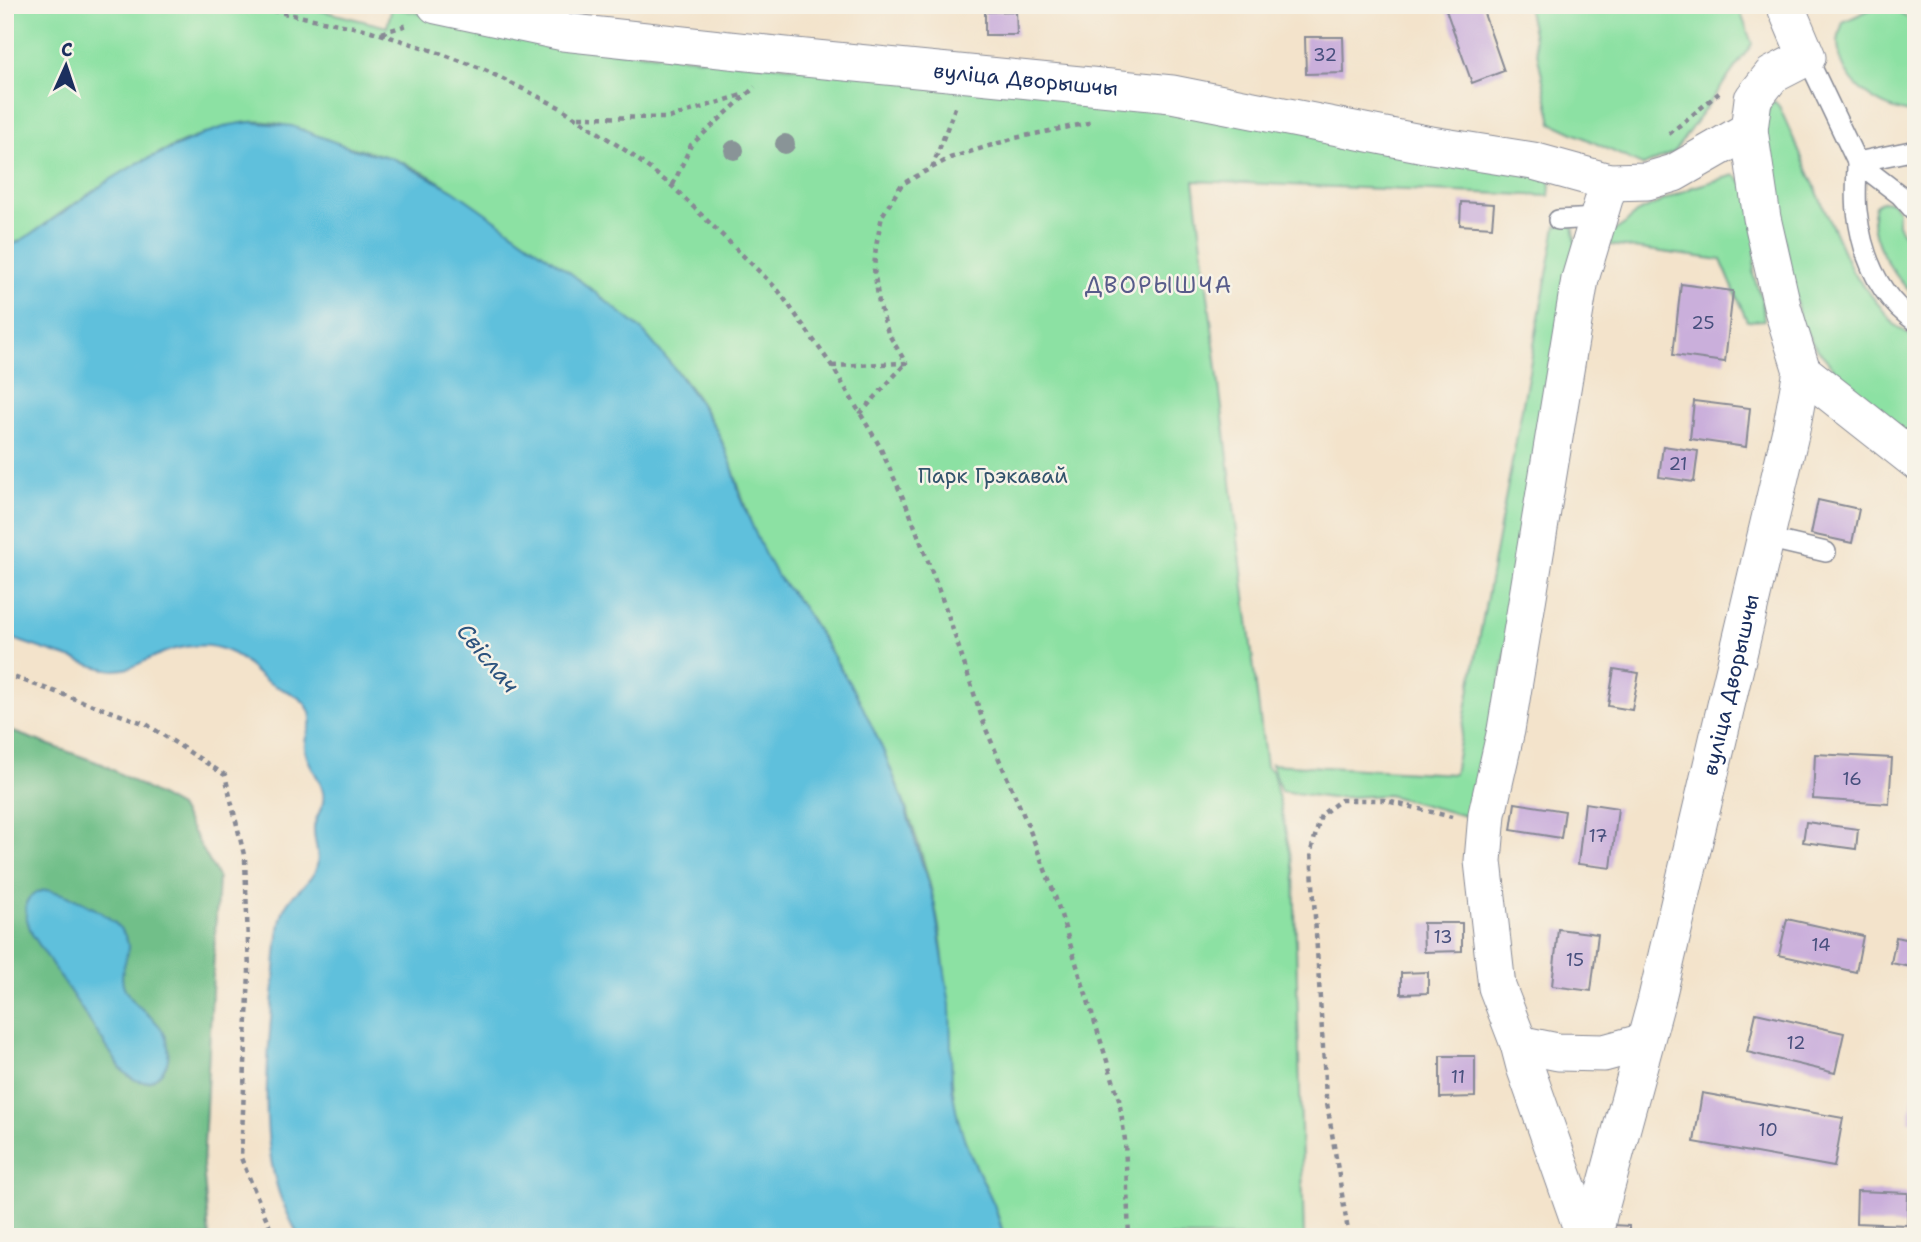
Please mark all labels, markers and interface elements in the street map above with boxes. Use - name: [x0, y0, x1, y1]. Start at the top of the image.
- north arrow: [32, 32, 102, 102]
- text: С: [60, 37, 73, 62]
- house number: 32: [1313, 43, 1337, 67]
- street label: вуліца Дворышчы: [932, 57, 1119, 103]
- district label: ДВОРЫШЧА: [1085, 270, 1233, 300]
- house number: 25: [1691, 311, 1715, 335]
- house number: 21: [1668, 452, 1688, 476]
- park label: Парк Грэкавай: [918, 462, 1068, 490]
- street label: вуліца Дворышчы: [1696, 591, 1766, 778]
- water label: Свіслач: [450, 617, 526, 699]
- house number: 16: [1842, 767, 1862, 791]
- house number: 17: [1588, 824, 1608, 848]
- house number: 13: [1433, 925, 1453, 949]
- house number: 14: [1811, 933, 1831, 957]
- house number: 15: [1566, 948, 1584, 972]
- house number: 12: [1786, 1031, 1806, 1055]
- house number: 11: [1451, 1065, 1465, 1089]
- house number: 10: [1758, 1118, 1778, 1142]

